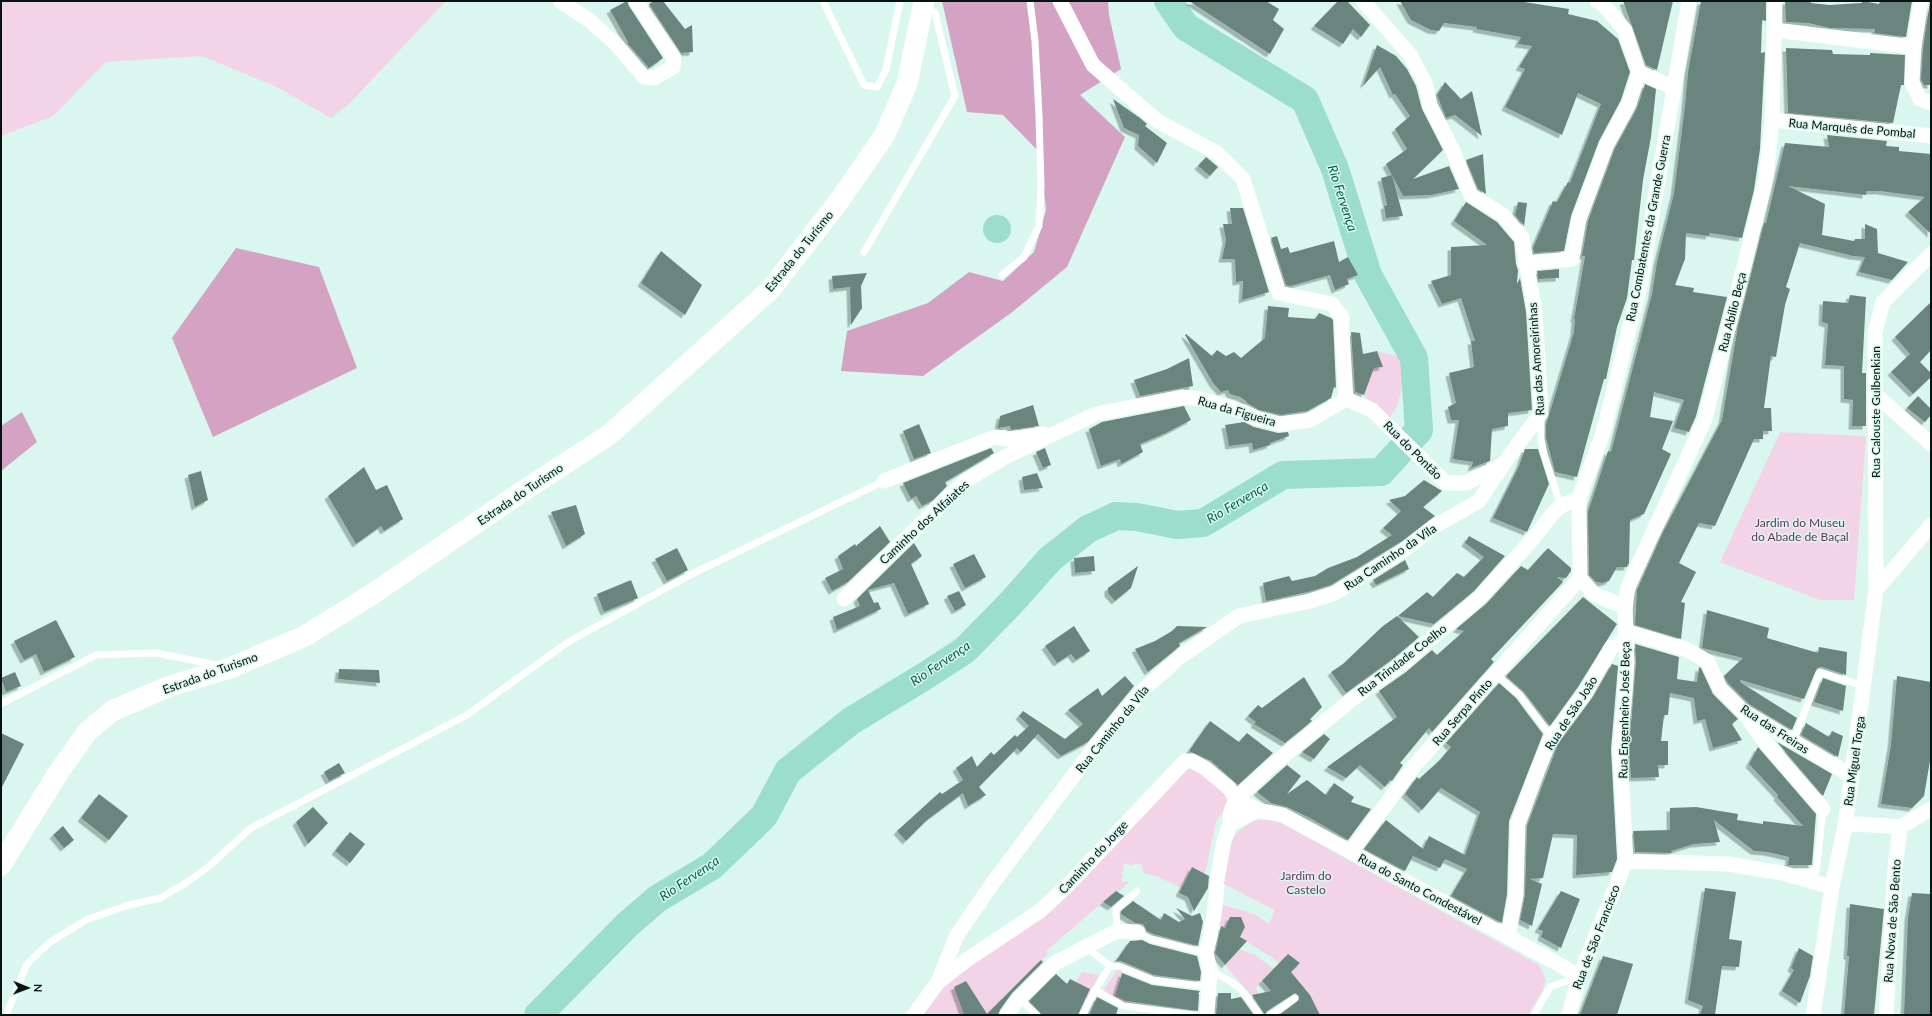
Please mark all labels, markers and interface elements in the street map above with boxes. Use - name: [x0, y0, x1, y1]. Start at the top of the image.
- street label: Rua Marquês de Pombal: [1788, 115, 1916, 141]
- street label: Rua Combatentes da Grande Guerra: [1623, 133, 1673, 323]
- water label: Rio Fervença: [1325, 163, 1361, 234]
- street label: Estrada do Turismo: [762, 207, 836, 295]
- street label: Rua Abílio Beça: [1715, 270, 1749, 354]
- street label: Rua das Amoreirinhas: [1525, 302, 1547, 416]
- street label: Rua Calouste Gulbenkian: [1868, 346, 1883, 478]
- street label: Rua da Figueira: [1196, 393, 1278, 429]
- street label: Rua do Pontão: [1380, 417, 1446, 483]
- street label: Estrada do Turismo: [474, 460, 566, 528]
- street label: Caminho dos Alfaiates: [876, 477, 972, 567]
- water label: Rio Fervença: [1203, 477, 1271, 527]
- park label: Jardim do Museu do Abade de Baçal: [1751, 515, 1849, 544]
- street label: Rua Caminho da Vila: [1341, 521, 1439, 593]
- street label: Rua Trindade Coelho: [1355, 621, 1450, 699]
- water label: Rio Fervença: [907, 637, 973, 689]
- street label: Rua Engenheiro José Beça: [1615, 641, 1633, 779]
- street label: Estrada do Turismo: [160, 649, 260, 697]
- street label: Rua de São João: [1541, 673, 1601, 753]
- street label: Rua Serpa Pínto: [1429, 675, 1495, 749]
- street label: Rua Caminho da Vila: [1072, 682, 1152, 776]
- street label: Rua das Freiras: [1738, 701, 1812, 757]
- street label: Rua Miguel Torga: [1840, 715, 1868, 807]
- street label: Caminho do Jorge: [1055, 817, 1131, 897]
- street label: Rua do Santo Condestável: [1356, 850, 1484, 928]
- water label: Rio Fervença: [656, 852, 722, 904]
- street label: Rua Nova de São Bento: [1880, 859, 1904, 983]
- park label: Jardim do Castelo: [1281, 868, 1332, 897]
- street label: Rua de São Francisco: [1569, 882, 1623, 991]
- north arrow: [8, 968, 48, 1008]
- text: N: [32, 984, 45, 993]

